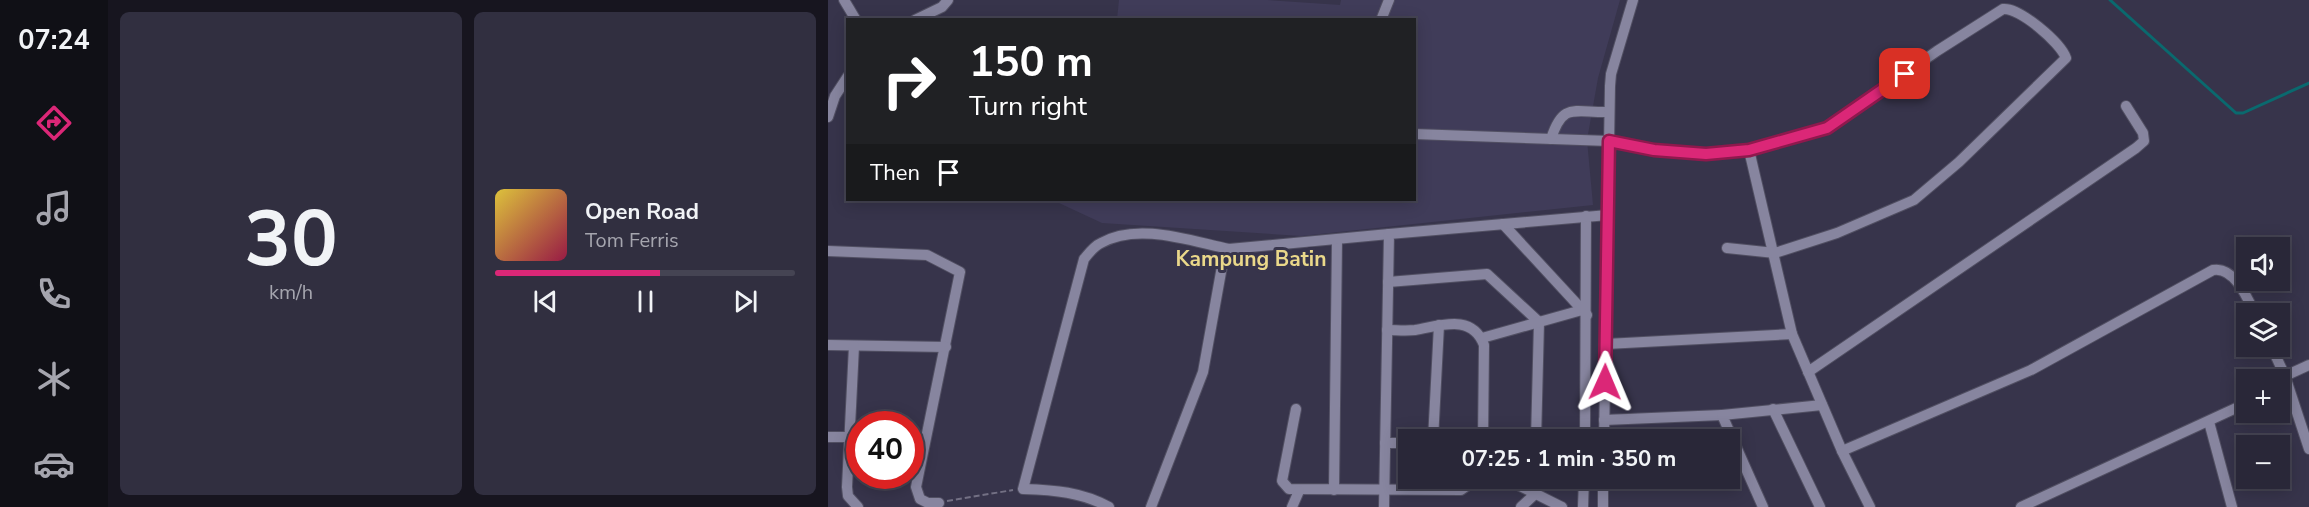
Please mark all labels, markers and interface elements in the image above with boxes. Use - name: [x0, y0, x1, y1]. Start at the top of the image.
- text: 07:24: [18, 22, 90, 59]
- text: 150 m: [969, 34, 1093, 91]
- icon: right: [870, 42, 948, 120]
- pin: [1879, 48, 1930, 99]
- icon: arrive: [1888, 57, 1921, 90]
- text: Turn right: [969, 88, 1087, 125]
- icon: directions: [33, 102, 75, 144]
- icon: arrive: [932, 156, 965, 189]
- text: Then: [870, 158, 920, 188]
- text: 30: [244, 186, 338, 293]
- icon: music: [33, 187, 75, 229]
- text: Open Road: [585, 197, 699, 227]
- text: Tom Ferris: [585, 227, 679, 254]
- map controls: [2236, 237, 2290, 489]
- button: sound: [2236, 237, 2290, 291]
- district label: Kampung Batin: [1176, 245, 1326, 273]
- icon: phone: [33, 273, 75, 315]
- text: km/h: [269, 279, 313, 306]
- icon: previous: [529, 285, 562, 318]
- icon: pause: [629, 285, 662, 318]
- icon: next: [729, 285, 762, 318]
- button: layers: [2236, 303, 2290, 357]
- position arrow: [1573, 350, 1637, 414]
- icon: climate: [33, 358, 75, 400]
- button: +: [2236, 369, 2290, 423]
- speed limit sign: 40: [846, 411, 924, 489]
- button: −: [2236, 435, 2290, 489]
- icon: car: [33, 443, 75, 485]
- text: 07:25 · 1 min · 350 m: [1462, 444, 1676, 474]

